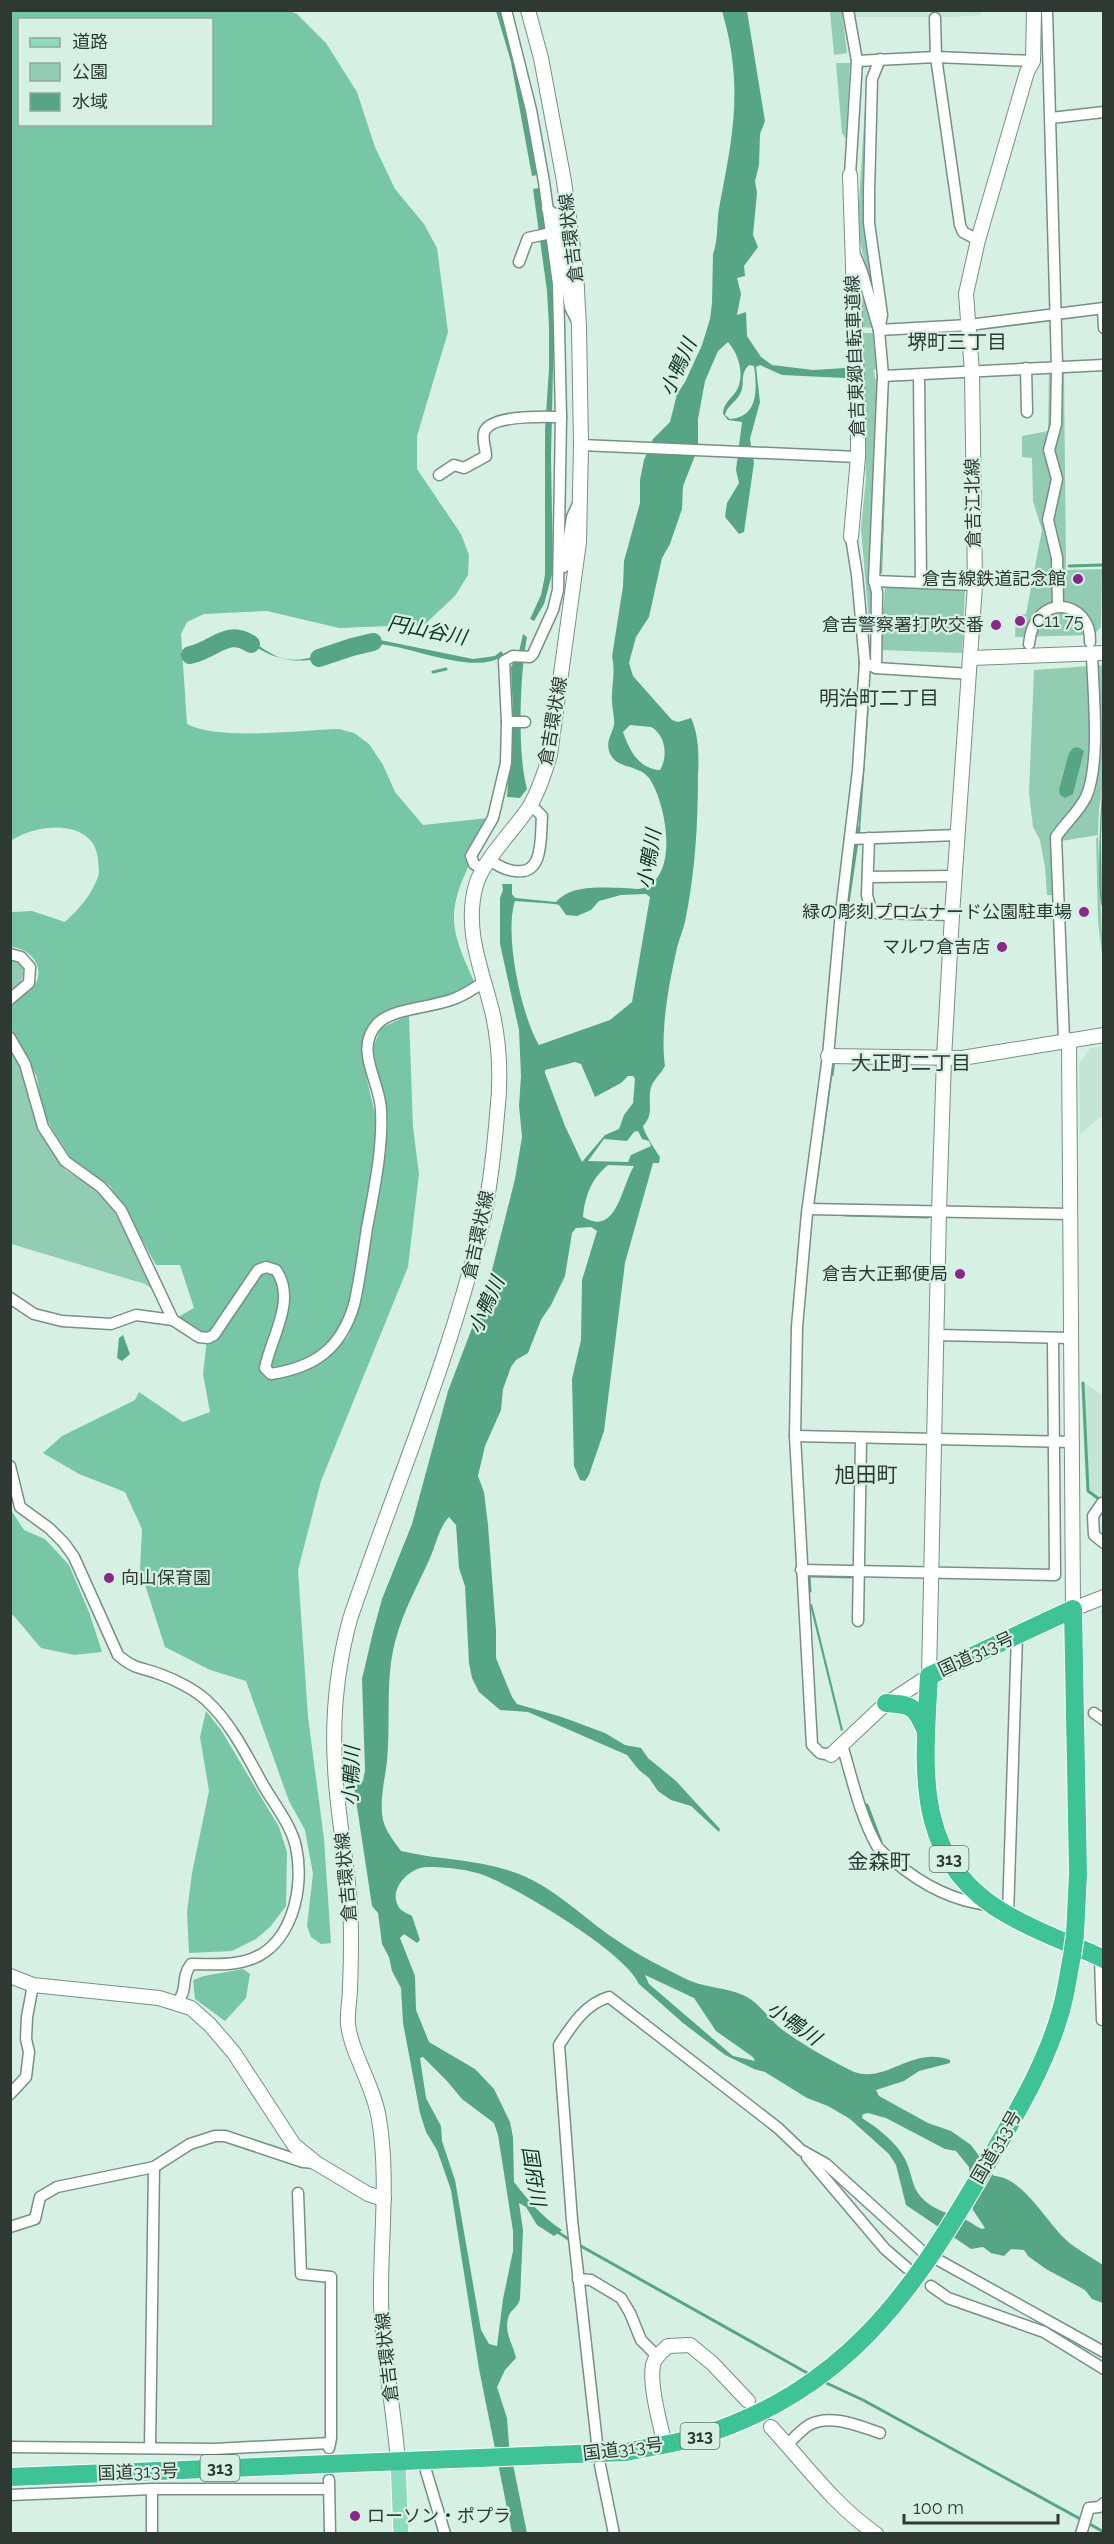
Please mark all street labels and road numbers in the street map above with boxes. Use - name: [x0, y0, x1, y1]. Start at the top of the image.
- street label: 倉吉環状線: [555, 192, 586, 284]
- street label: 倉吉東郷自転車道線: [841, 275, 868, 437]
- street label: 倉吉江北線: [961, 458, 984, 548]
- street label: 倉吉環状線: [534, 675, 571, 767]
- street label: 倉吉環状線: [458, 1189, 497, 1281]
- street label: 国道313号: [935, 1627, 1017, 1680]
- street label: 倉吉環状線: [331, 1831, 360, 1923]
- road number: 313: [930, 1846, 968, 1872]
- street label: 国道313号: [966, 2106, 1025, 2187]
- street label: 倉吉環状線: [371, 2311, 402, 2403]
- road number: 313: [680, 2423, 720, 2449]
- street label: 国道313号: [581, 2433, 664, 2464]
- road number: 313: [200, 2455, 240, 2481]
- street label: 国道313号: [97, 2460, 179, 2483]

